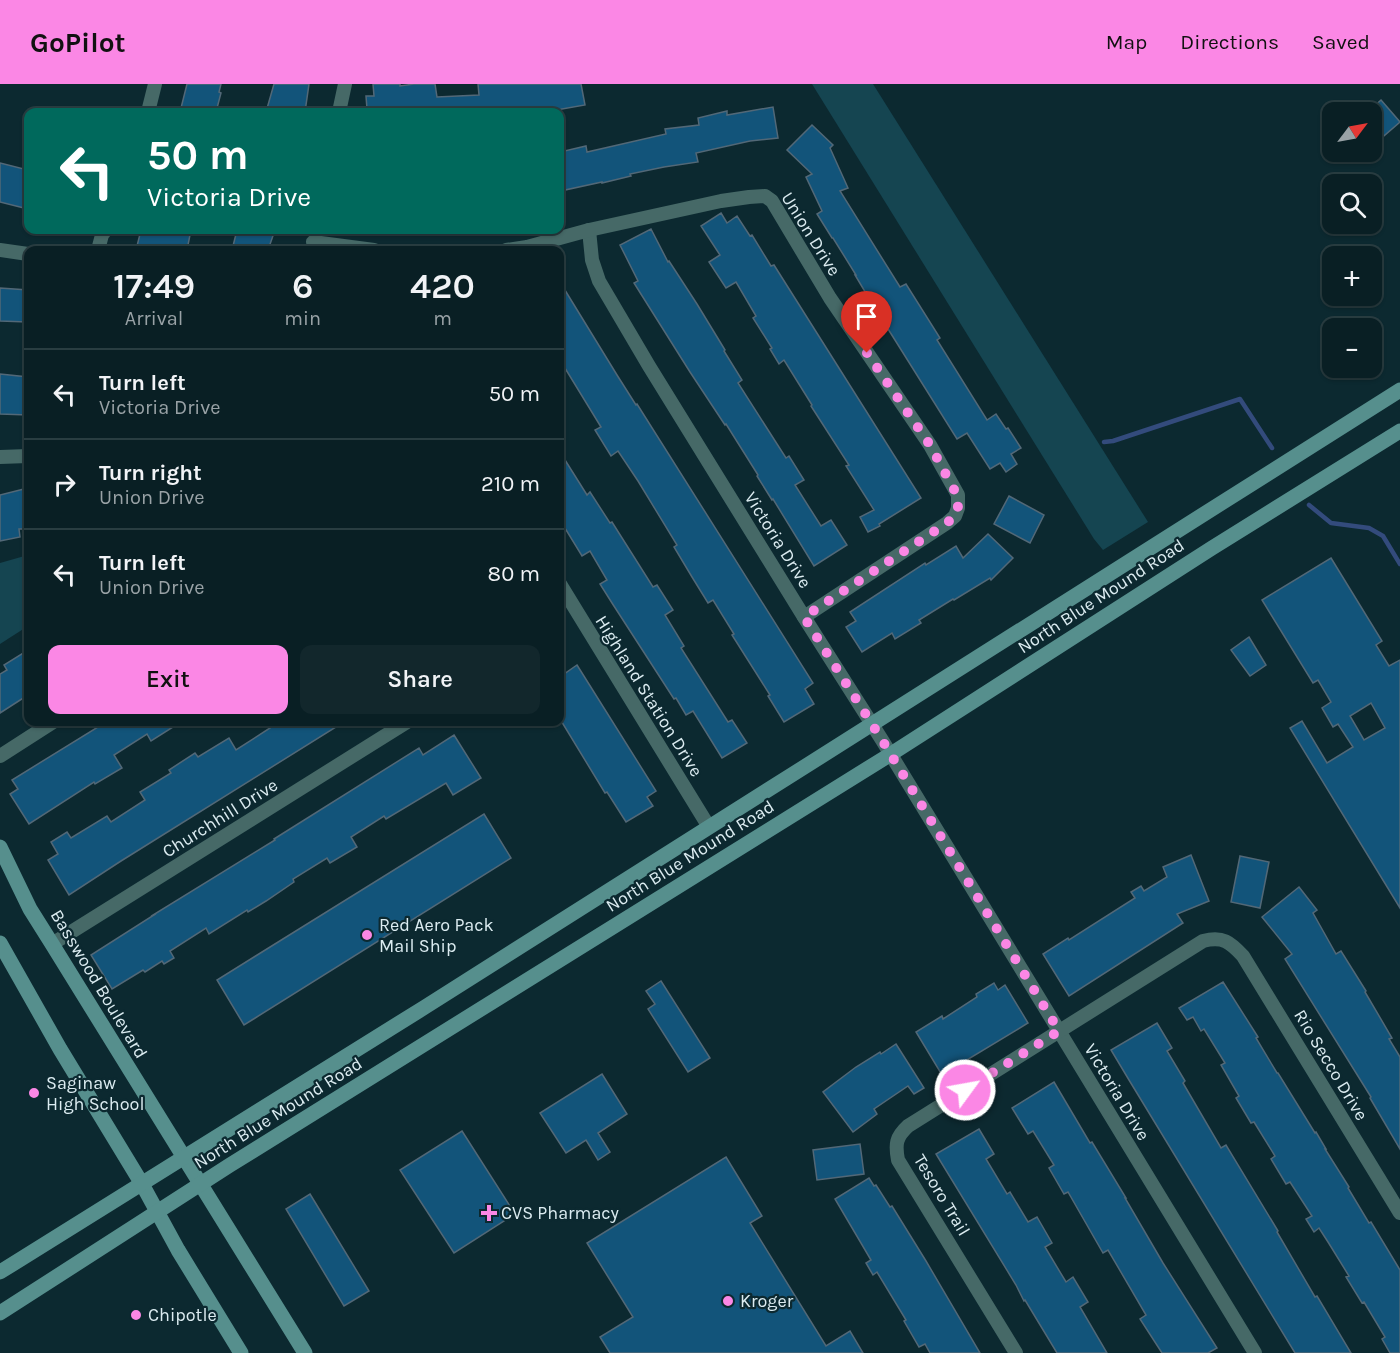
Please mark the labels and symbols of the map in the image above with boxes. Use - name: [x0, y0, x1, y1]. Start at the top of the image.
- north arrow: [1322, 102, 1382, 162]
- street label: Union Drive: [777, 188, 845, 280]
- pin: [841, 291, 892, 353]
- street label: Victoria Drive: [740, 488, 816, 592]
- street label: North Blue Mound Road: [1013, 534, 1189, 658]
- street label: Highland Station Drive: [590, 611, 708, 781]
- street label: Churchhill Drive: [158, 774, 282, 862]
- street label: North Blue Mound Road: [602, 795, 778, 917]
- street label: Basswood Boulevard: [46, 905, 152, 1063]
- place label: Red Aero Pack Mail Ship: [379, 914, 494, 957]
- marker: Red Aero Pack Mail Ship: [360, 928, 374, 942]
- street label: Rio Secco Drive: [1289, 1006, 1373, 1124]
- street label: Victoria Drive: [1079, 1039, 1155, 1145]
- street label: North Blue Mound Road: [190, 1052, 366, 1174]
- position arrow: [933, 1058, 997, 1122]
- place label: Saginaw High School: [46, 1072, 144, 1115]
- marker: Saginaw High School: [27, 1086, 41, 1100]
- street label: Tesoro Trail: [909, 1150, 975, 1240]
- place label: CVS Pharmacy: [501, 1202, 620, 1224]
- marker: CVS Pharmacy: [482, 1206, 496, 1220]
- place label: Kroger: [740, 1290, 794, 1312]
- marker: Kroger: [721, 1294, 735, 1308]
- place label: Chipotle: [148, 1304, 217, 1326]
- marker: Chipotle: [129, 1308, 143, 1322]

